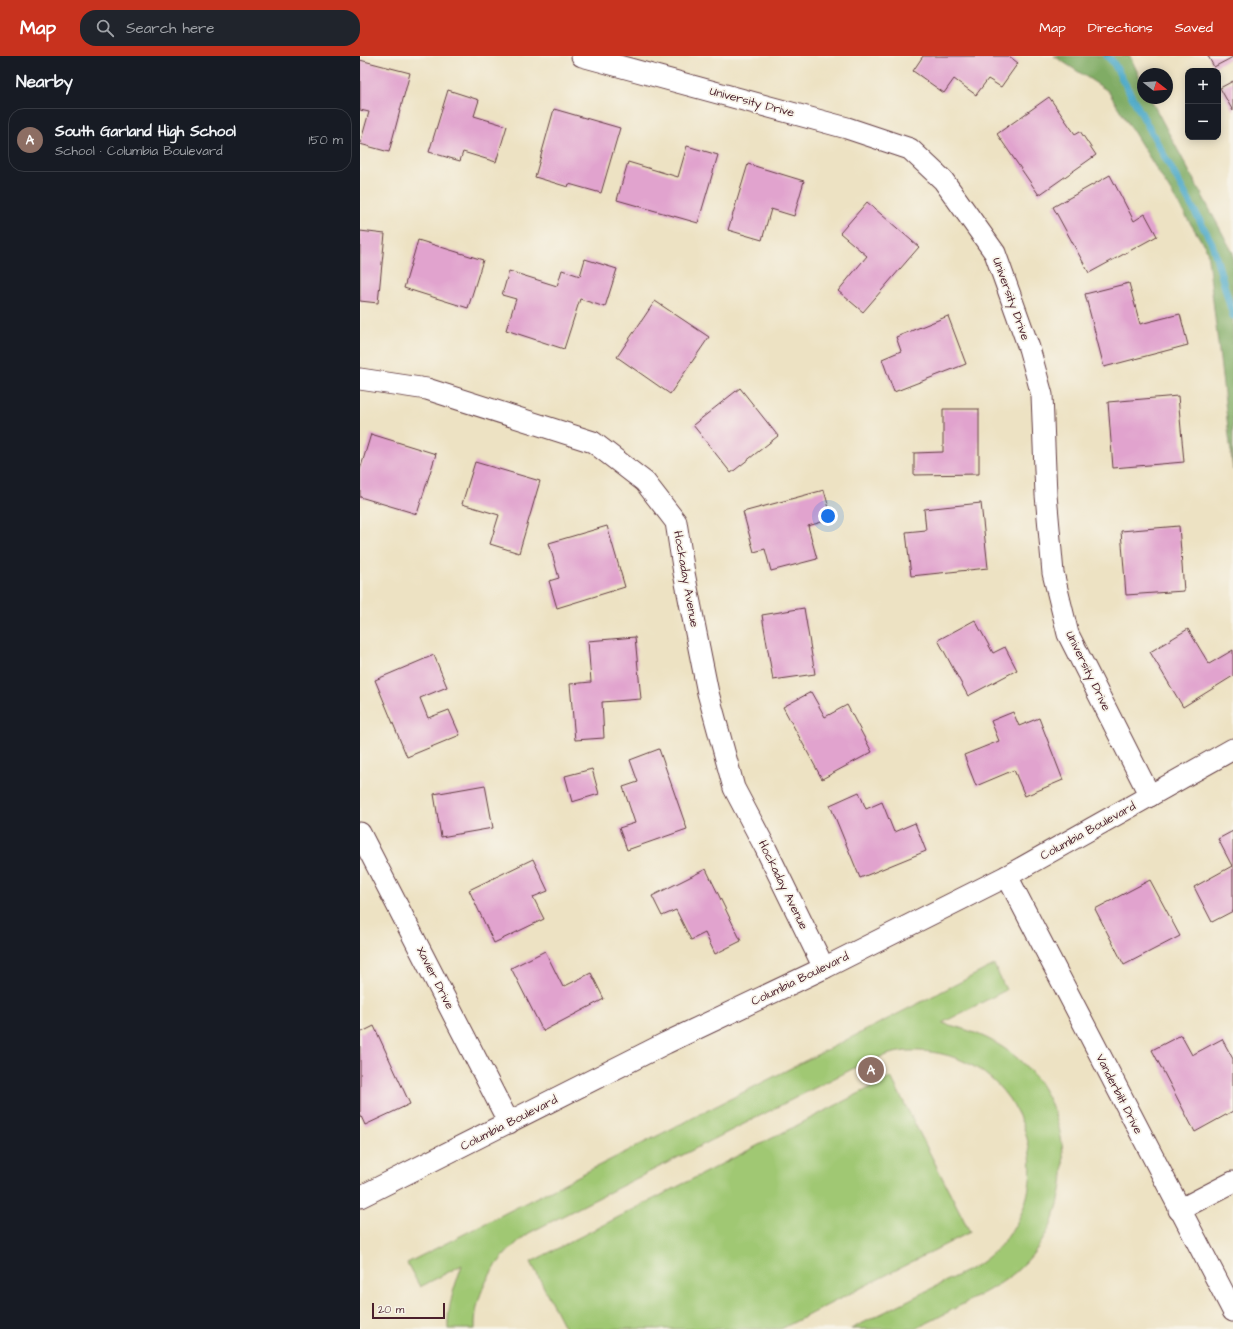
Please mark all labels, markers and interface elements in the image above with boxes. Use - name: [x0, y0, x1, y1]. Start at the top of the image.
- search box: [80, 10, 360, 46]
- text: Map: [20, 15, 56, 42]
- icon: search: [94, 17, 116, 39]
- text: Search here: [126, 18, 215, 39]
- text: Map: [1039, 18, 1066, 38]
- text: Directions: [1088, 18, 1153, 38]
- text: Saved: [1175, 18, 1213, 38]
- north arrow: [1137, 68, 1173, 104]
- map controls: [1185, 68, 1221, 140]
- button: +: [1185, 68, 1221, 104]
- text: Nearby: [16, 70, 73, 94]
- street label: University Drive: [708, 83, 797, 123]
- button: −: [1185, 104, 1221, 140]
- text: South Garland High School: [55, 121, 236, 142]
- text: A: [26, 131, 34, 149]
- text: 150 m: [309, 131, 343, 149]
- text: School · Columbia Boulevard: [55, 142, 223, 160]
- street label: University Drive: [987, 255, 1034, 344]
- your location: [818, 506, 838, 526]
- street label: Hockaday Avenue: [668, 529, 703, 629]
- street label: University Drive: [1060, 628, 1115, 715]
- street label: Columbia Boulevard: [1037, 798, 1139, 864]
- street label: Hockaday Avenue: [753, 837, 812, 934]
- street label: Xavier Drive: [412, 944, 458, 1013]
- street label: Columbia Boulevard: [748, 948, 852, 1010]
- street label: Vanderbilt Drive: [1091, 1051, 1147, 1137]
- pin: A: [858, 1055, 884, 1085]
- street label: Columbia Boulevard: [458, 1091, 560, 1155]
- scale bar: [372, 1301, 445, 1320]
- text: 20 m: [378, 1302, 404, 1317]

